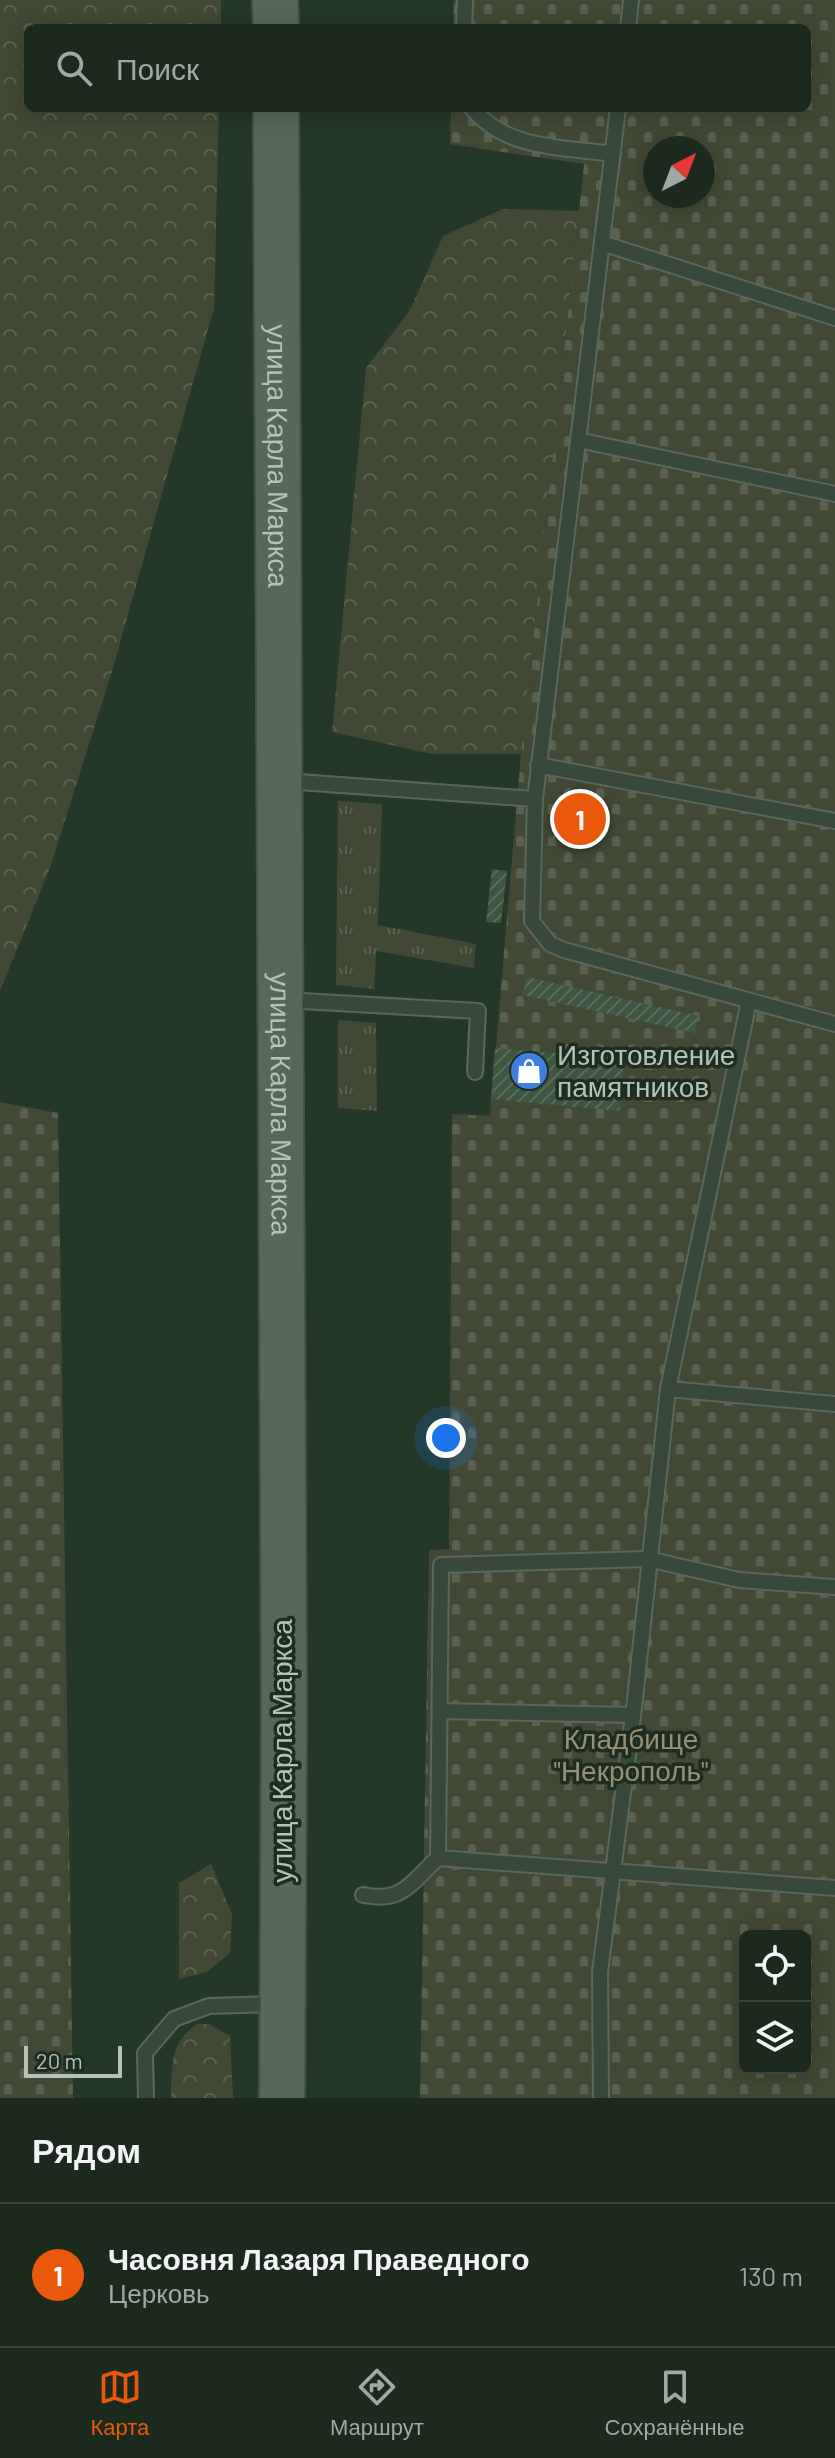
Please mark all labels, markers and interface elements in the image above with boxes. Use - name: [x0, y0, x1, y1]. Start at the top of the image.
- search box: [24, 24, 811, 112]
- icon: search: [52, 46, 96, 90]
- text: Поиск: [116, 50, 199, 86]
- north arrow: [643, 136, 715, 208]
- street label: улица Карла Маркса: [261, 324, 296, 588]
- pin: 1: [554, 789, 606, 849]
- street label: улица Карла Маркса: [264, 972, 300, 1236]
- place label: Изготовление памятников: [557, 1037, 735, 1103]
- shop icon: Изготовление памятников: [508, 1050, 550, 1092]
- your location: [426, 1418, 466, 1458]
- street label: улица Карла Маркса: [264, 1619, 298, 1883]
- park label: Кладбище "Некрополь": [554, 1721, 708, 1787]
- map controls: [739, 1930, 811, 2074]
- button: locate: [739, 1930, 811, 2002]
- button: layers: [739, 2002, 811, 2074]
- scale bar: [24, 2042, 122, 2078]
- text: 20 m: [36, 2047, 83, 2073]
- text: Рядом: [32, 2129, 141, 2170]
- text: Часовня Лазаря Праведного: [108, 2240, 530, 2276]
- text: 1: [53, 2260, 63, 2291]
- text: 130 m: [739, 2260, 803, 2291]
- text: Церковь: [108, 2277, 210, 2308]
- tab: Карта: [90, 2365, 149, 2441]
- tab: Маршрут: [330, 2365, 424, 2441]
- tab: Сохранённые: [605, 2365, 745, 2441]

